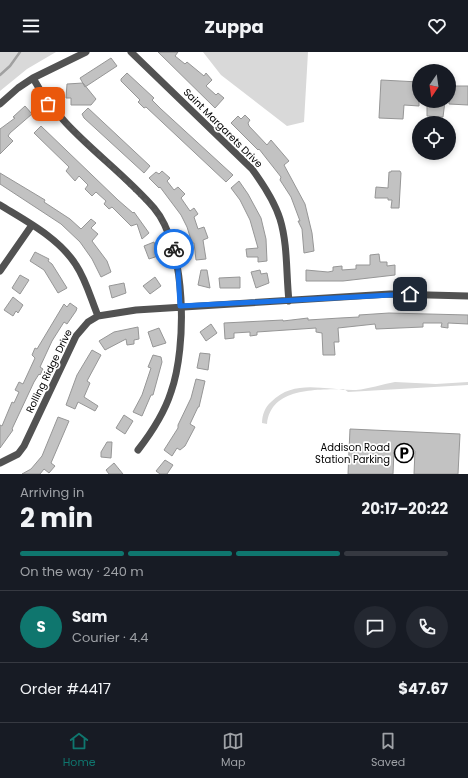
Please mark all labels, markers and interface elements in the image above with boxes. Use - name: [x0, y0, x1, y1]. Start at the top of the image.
- text: Zuppa: [204, 14, 264, 39]
- icon: menu: [20, 15, 42, 37]
- icon: heart: [426, 15, 448, 37]
- north arrow: [412, 64, 456, 108]
- map controls: [412, 64, 456, 160]
- street label: Saint Margarets Drive: [180, 85, 266, 171]
- pin: [31, 87, 65, 121]
- icon: bag: [37, 93, 59, 115]
- button: locate: [412, 116, 456, 160]
- courier: [154, 229, 194, 269]
- icon: bike: [163, 238, 185, 260]
- pin: [393, 277, 427, 311]
- icon: home: [399, 283, 421, 305]
- street label: Rolling Ridge Drive: [22, 327, 76, 415]
- place label: Addison Road Station Parking: [315, 440, 390, 467]
- parking icon: Addison Road Station Parking: [393, 442, 415, 464]
- text: Arriving in: [20, 483, 84, 502]
- text: 20:17–20:22: [362, 498, 448, 519]
- text: 2 min: [20, 500, 93, 536]
- text: On the way · 240 m: [20, 562, 144, 581]
- text: Sam: [72, 606, 107, 627]
- button: chat: [354, 606, 396, 648]
- button: phone: [406, 606, 448, 648]
- text: S: [36, 616, 46, 637]
- text: Courier · 4.4: [72, 628, 148, 647]
- text: Order #4417: [20, 678, 111, 699]
- text: $47.67: [398, 678, 448, 699]
- tab: Home: [63, 730, 96, 771]
- tab: Map: [221, 730, 245, 771]
- tab: Saved: [371, 730, 405, 771]

